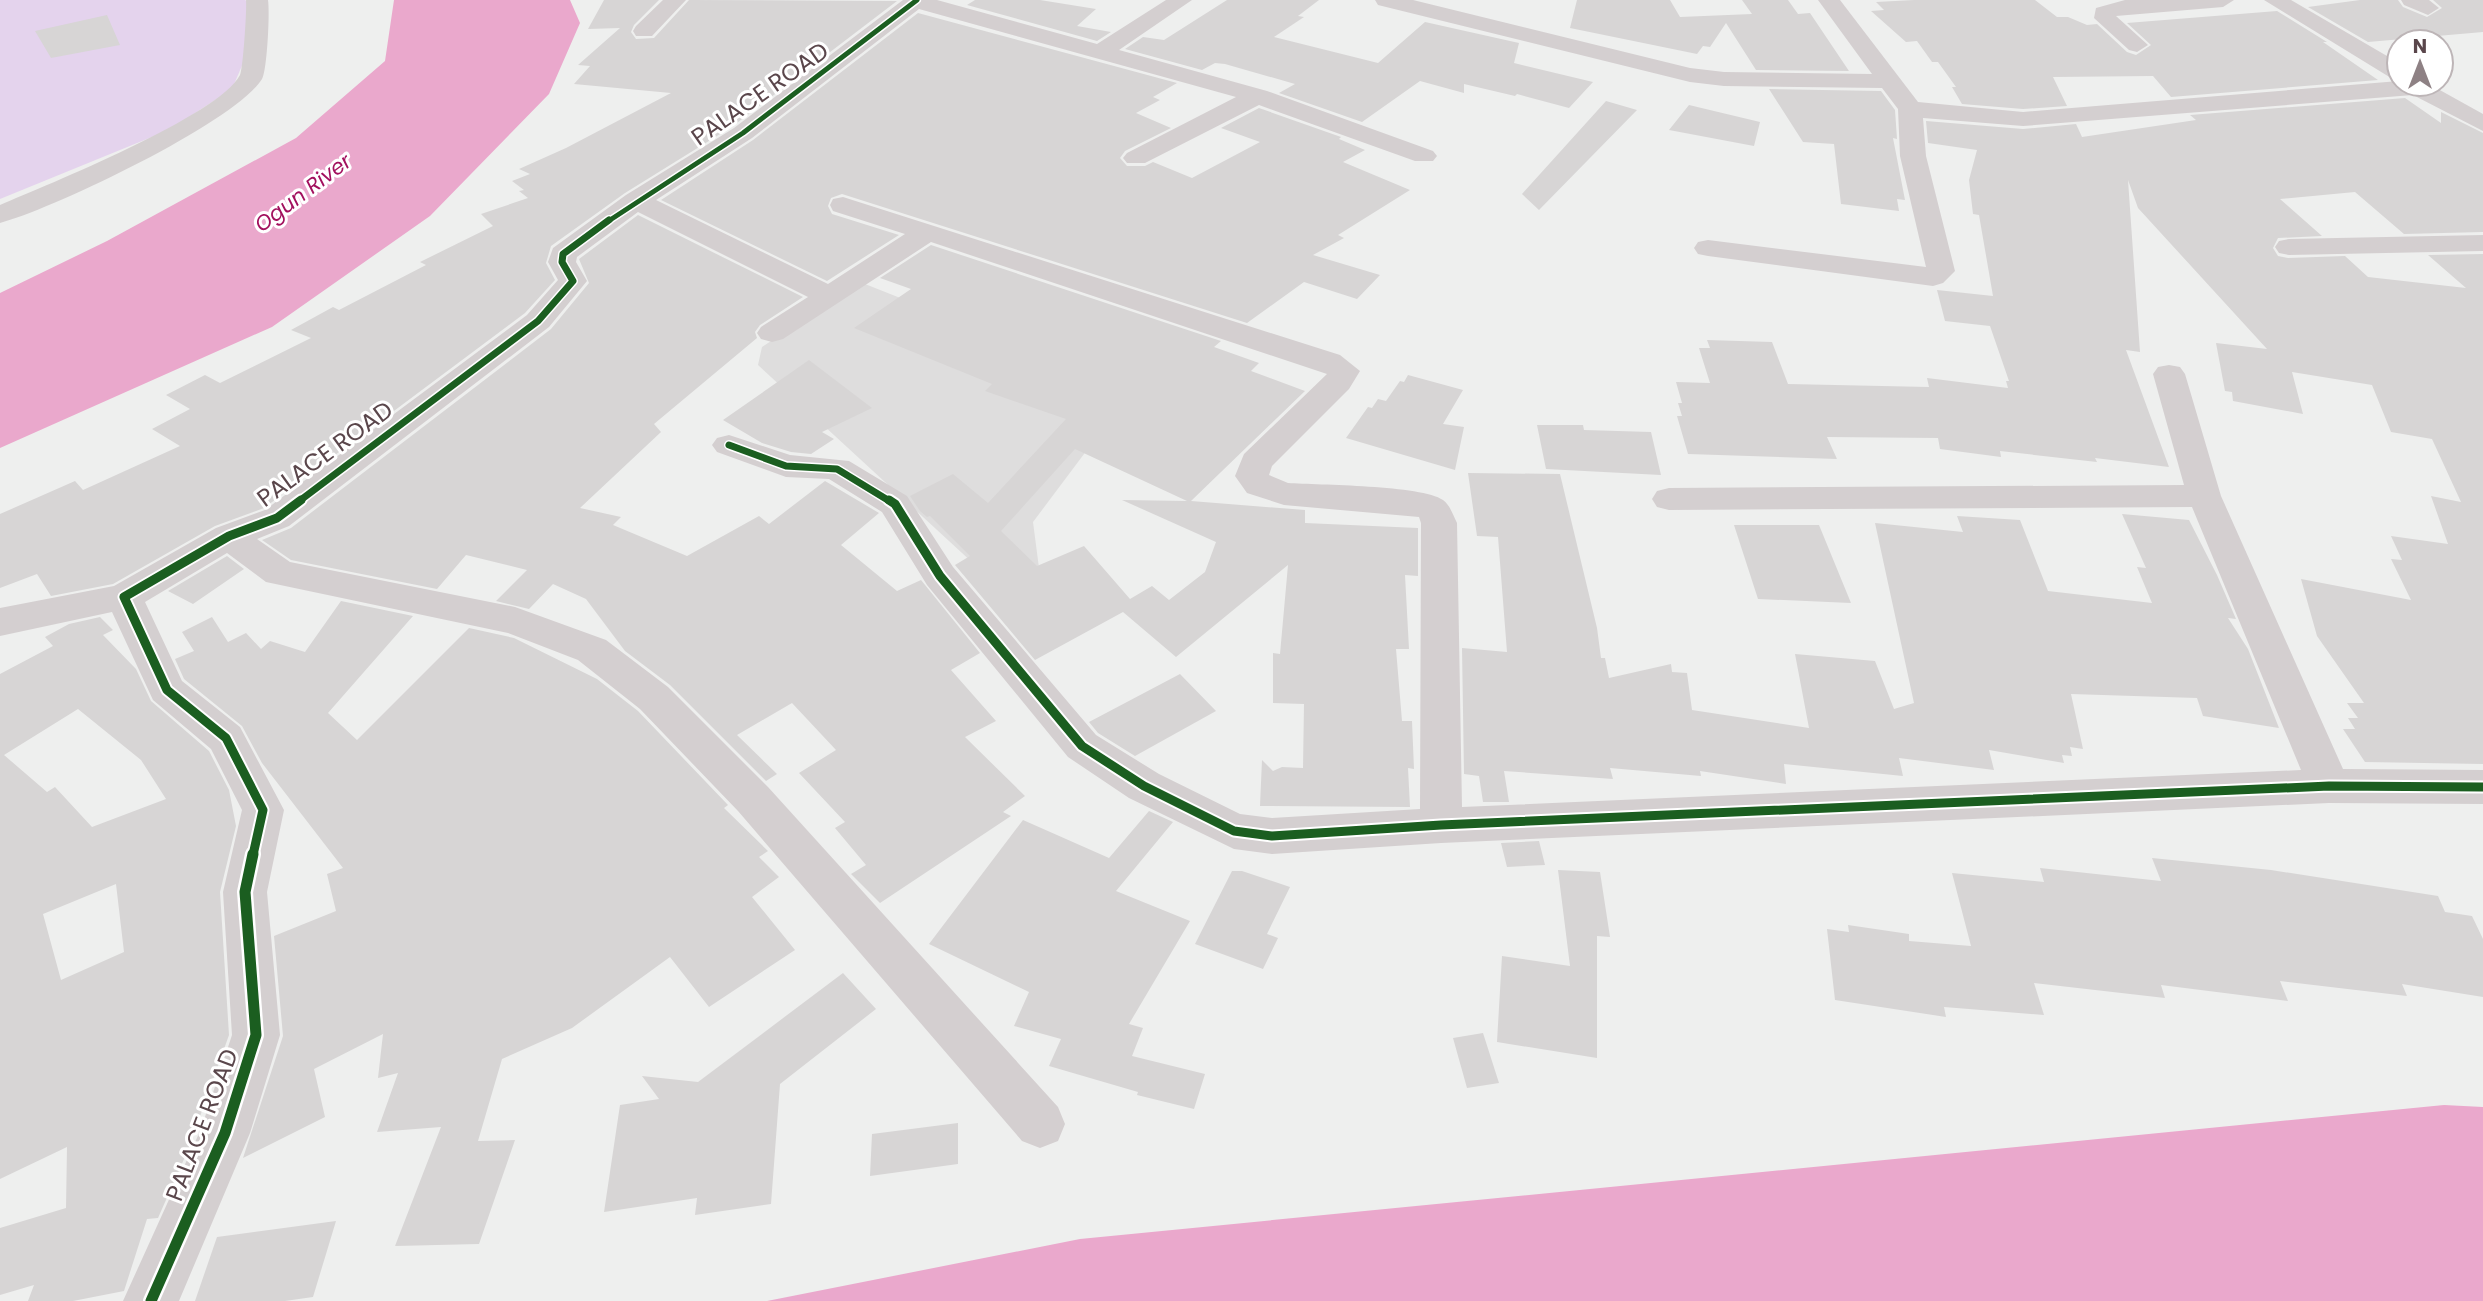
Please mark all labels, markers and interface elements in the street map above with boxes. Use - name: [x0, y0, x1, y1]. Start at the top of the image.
- north arrow: [2385, 28, 2455, 98]
- text: N: [2413, 33, 2427, 60]
- street label: PALACE ROAD: [685, 34, 835, 153]
- water label: Ogun River: [248, 146, 358, 239]
- street label: PALACE ROAD: [250, 393, 399, 514]
- street label: PALACE ROAD: [157, 1044, 246, 1206]

